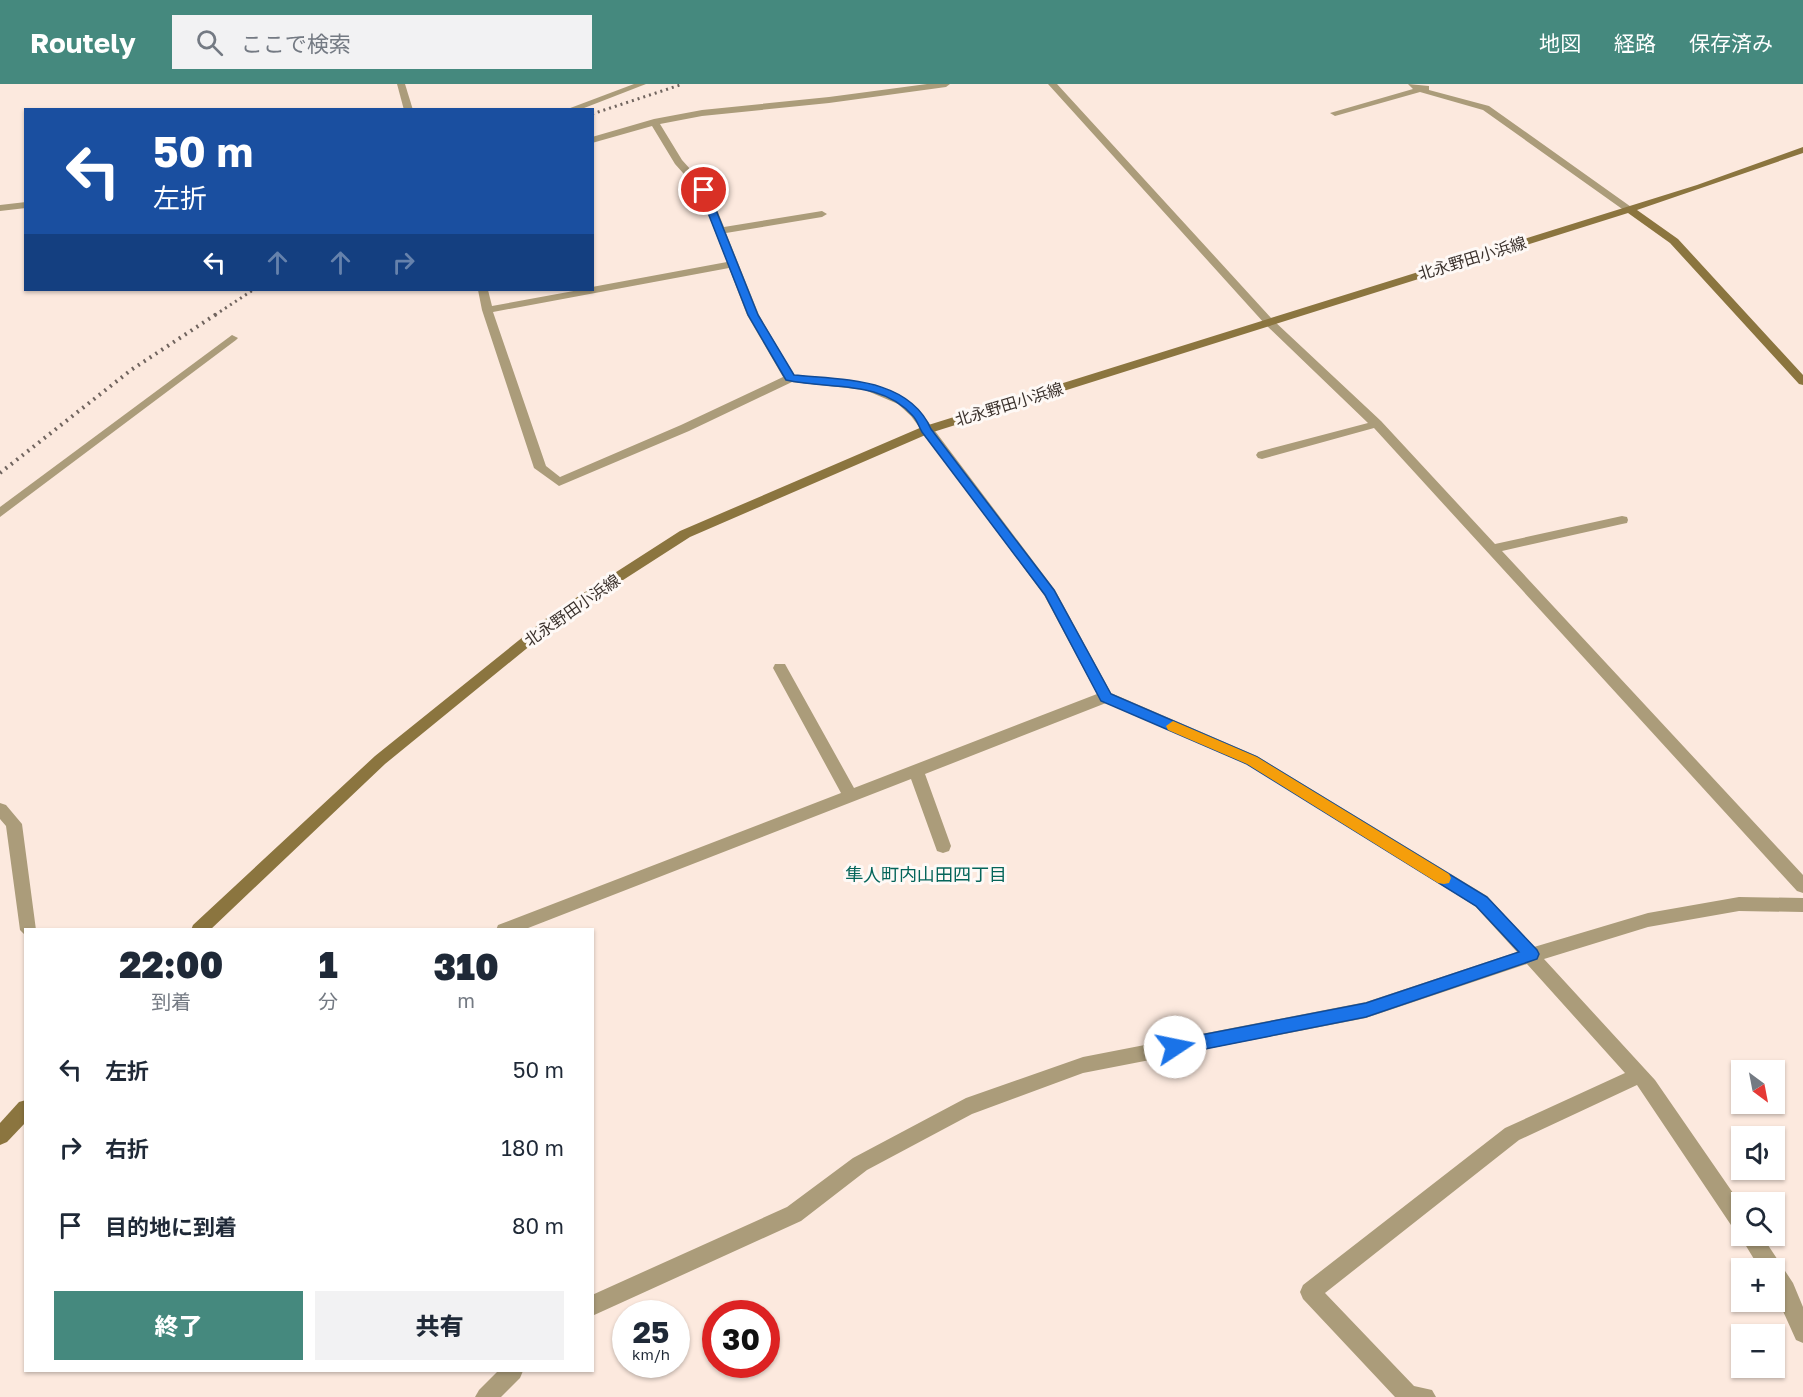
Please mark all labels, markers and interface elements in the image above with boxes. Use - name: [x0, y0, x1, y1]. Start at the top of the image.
- search box: [172, 15, 592, 69]
- text: Routely: [30, 26, 136, 59]
- icon: search: [193, 26, 226, 59]
- text: ここで検索: [241, 30, 351, 57]
- text: 地図: [1539, 30, 1581, 56]
- text: 経路: [1614, 30, 1656, 56]
- text: 保存済み: [1689, 30, 1773, 56]
- text: 50 m: [153, 126, 253, 176]
- icon: left: [54, 132, 132, 210]
- pin: [678, 164, 729, 215]
- icon: arrive: [687, 173, 720, 206]
- text: 左折: [153, 182, 207, 214]
- street label: 北永野田小浜線: [1416, 232, 1528, 284]
- icon: left: [198, 246, 231, 279]
- icon: ahead: [261, 246, 294, 279]
- icon: ahead: [324, 246, 357, 279]
- icon: right: [387, 246, 420, 279]
- street label: 北永野田小浜線: [953, 378, 1065, 430]
- street label: 北永野田小浜線: [520, 570, 624, 650]
- district label: 隼人町内山田四丁目: [845, 863, 1007, 885]
- text: 22:00: [119, 943, 223, 986]
- text: 1: [319, 943, 338, 986]
- text: 310: [433, 945, 499, 988]
- text: m: [457, 988, 475, 1012]
- text: 到着: [151, 989, 191, 1013]
- text: 分: [318, 989, 338, 1013]
- position arrow: [1143, 1015, 1207, 1079]
- icon: left: [54, 1053, 87, 1086]
- text: 50 m: [513, 1056, 564, 1083]
- text: 左折: [105, 1057, 149, 1084]
- north arrow: [1731, 1060, 1785, 1114]
- map controls: [1731, 1060, 1785, 1378]
- button: sound: [1731, 1126, 1785, 1180]
- icon: right: [54, 1131, 87, 1164]
- text: 180 m: [501, 1134, 564, 1161]
- text: 右折: [105, 1135, 149, 1162]
- button: search: [1731, 1192, 1785, 1246]
- icon: arrive: [54, 1209, 87, 1242]
- text: 80 m: [512, 1212, 564, 1239]
- text: 目的地に到着: [105, 1213, 237, 1240]
- button: +: [1731, 1258, 1785, 1312]
- button: 終了: [54, 1291, 303, 1360]
- button: 共有: [315, 1291, 564, 1360]
- speed limit sign: 30: [702, 1300, 780, 1378]
- text: 25: [633, 1314, 669, 1350]
- button: −: [1731, 1324, 1785, 1378]
- text: km/h: [632, 1345, 670, 1363]

